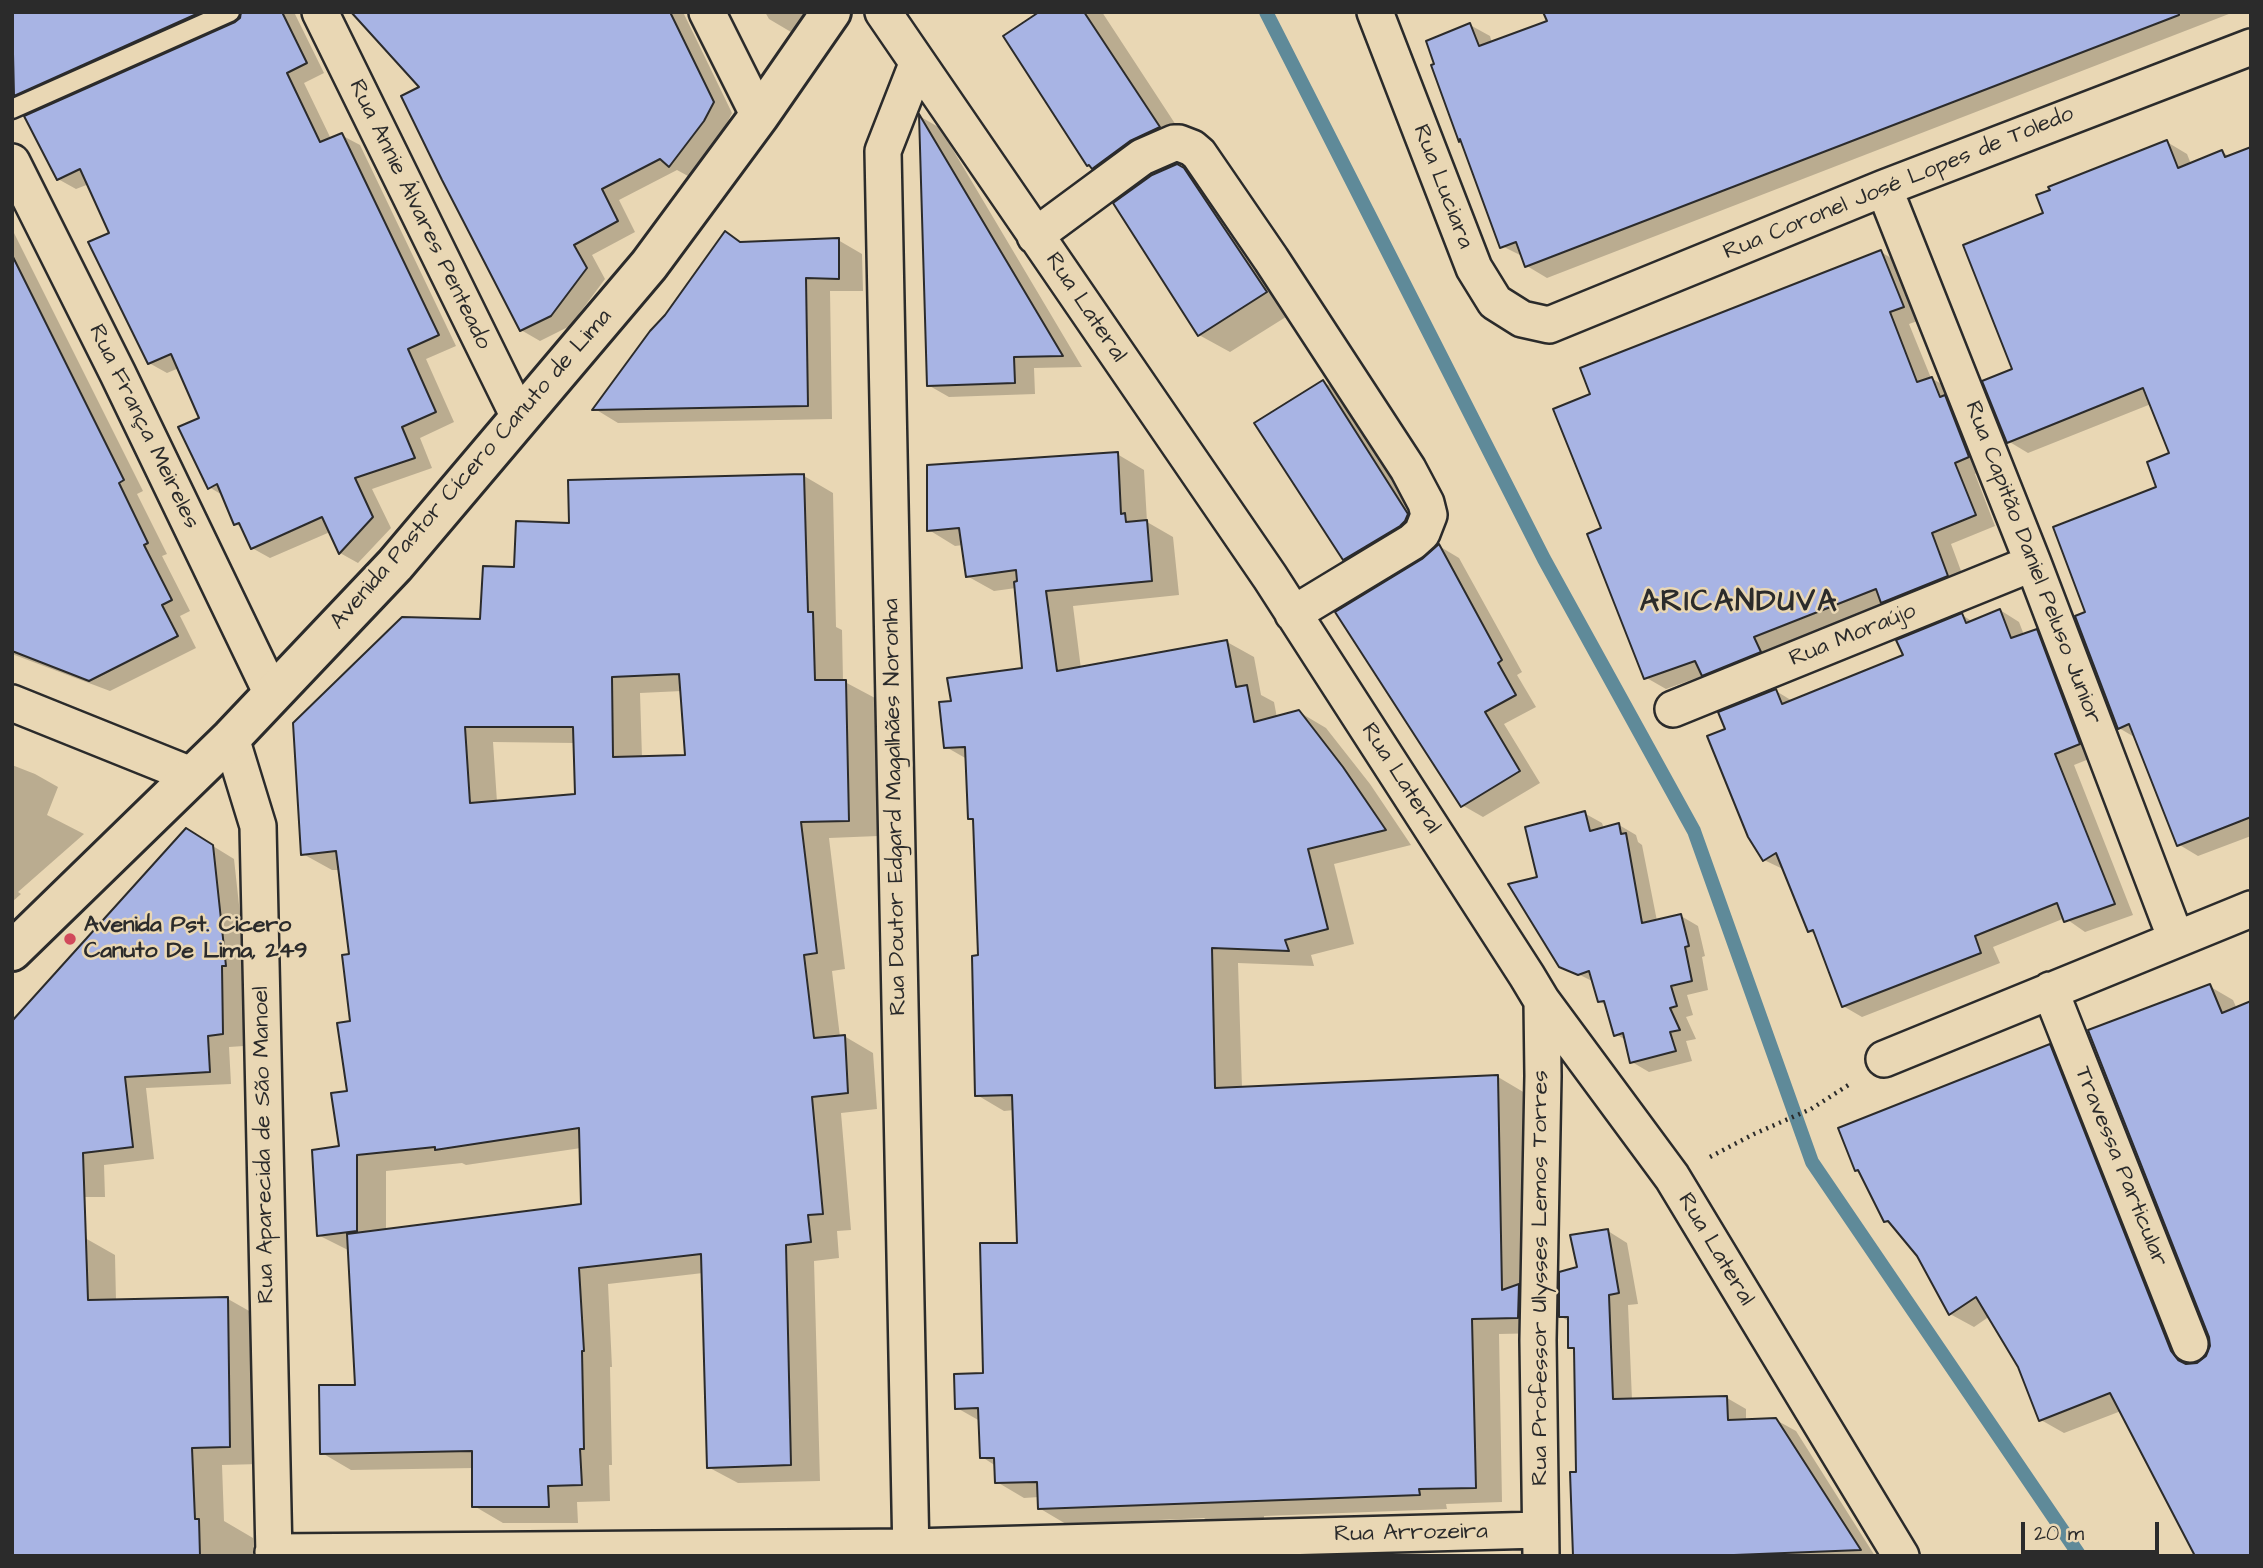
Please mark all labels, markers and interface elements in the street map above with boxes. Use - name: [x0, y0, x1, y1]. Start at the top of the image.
- street label: Rua Annie Álvares Penteado: [342, 76, 496, 354]
- street label: Rua Coronel José Lopes de Toledo: [1720, 101, 2078, 267]
- street label: Rua Luciara: [1406, 121, 1478, 253]
- street label: Rua Lateral: [1038, 248, 1132, 368]
- street label: Avenida Pastor Cícero Canuto de Lima: [325, 304, 619, 636]
- street label: Rua França Meireles: [82, 320, 204, 534]
- street label: Rua Capitão Daniel Peluso Junior: [1958, 398, 2106, 728]
- district label: ARICANDUVA: [1641, 586, 1837, 622]
- street label: Rua Doutor Edgard Magalhães Noronha: [879, 598, 913, 1016]
- street label: Rua Moraújo: [1786, 598, 1920, 674]
- street label: Rua Lateral: [1354, 718, 1446, 840]
- place label: Avenida Pst. Cicero Canuto De Lima, 249: [84, 912, 307, 966]
- marker: Avenida Pst. Cicero Canuto De Lima, 249: [62, 931, 78, 947]
- street label: Rua Aparecida de São Manoel: [248, 986, 282, 1304]
- street label: Travessa Particular: [2067, 1063, 2173, 1271]
- street label: Rua Professor Ulysses Lemos Torres: [1527, 1070, 1555, 1486]
- street label: Rua Lateral: [1671, 1189, 1759, 1311]
- scale bar: [2025, 1508, 2163, 1552]
- street label: Rua Arrozeira: [1334, 1519, 1488, 1549]
- text: 20 m: [2034, 1519, 2084, 1548]

